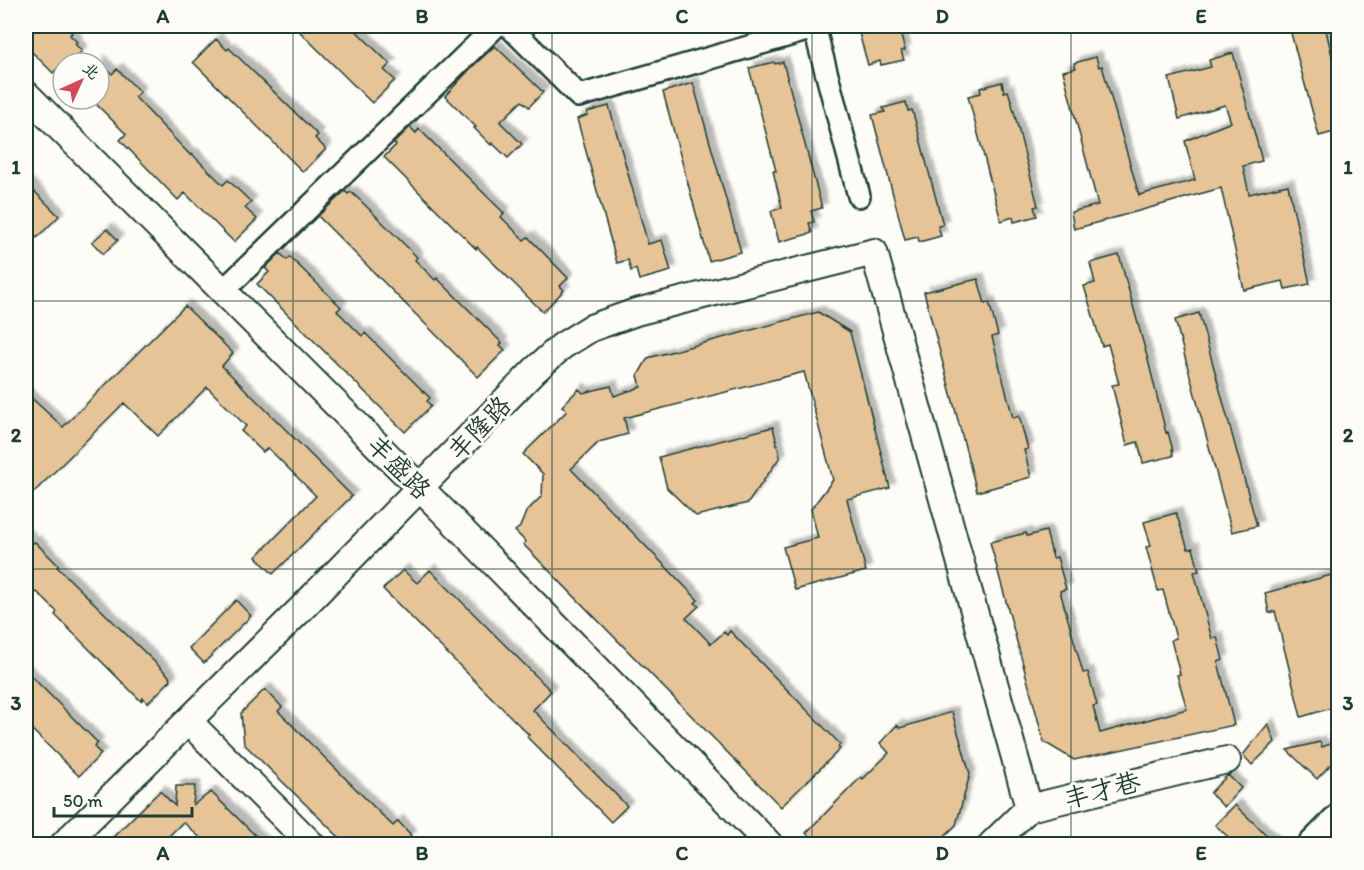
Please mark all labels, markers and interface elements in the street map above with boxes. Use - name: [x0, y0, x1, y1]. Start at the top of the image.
- text: A: [156, 4, 170, 28]
- text: B: [416, 4, 429, 28]
- text: C: [676, 4, 689, 28]
- text: D: [935, 4, 949, 28]
- text: E: [1195, 4, 1207, 28]
- north arrow: [51, 51, 111, 111]
- text: 北: [79, 58, 104, 83]
- text: 1: [11, 155, 21, 179]
- text: 1: [1343, 155, 1353, 179]
- street label: 丰隆路: [440, 389, 518, 467]
- text: 2: [11, 423, 22, 447]
- text: 2: [1343, 423, 1354, 447]
- street label: 丰盛路: [360, 428, 438, 506]
- text: 3: [11, 691, 22, 715]
- text: 3: [1343, 691, 1354, 715]
- street label: 丰才巷: [1060, 765, 1144, 815]
- scale bar: [54, 780, 192, 818]
- text: 50 m: [63, 790, 103, 812]
- text: A: [156, 841, 170, 865]
- text: B: [416, 841, 429, 865]
- text: C: [676, 841, 689, 865]
- text: D: [935, 841, 949, 865]
- text: E: [1195, 841, 1207, 865]

